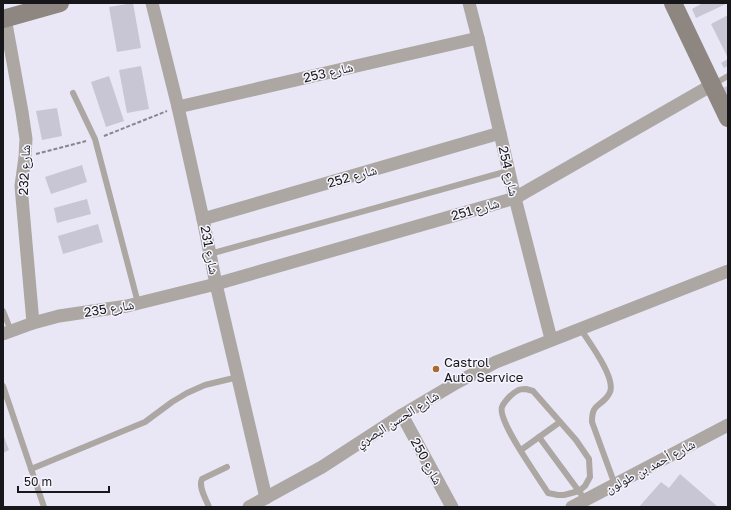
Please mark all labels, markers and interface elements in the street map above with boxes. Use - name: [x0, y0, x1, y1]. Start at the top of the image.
- street label: شارع 253: [302, 59, 355, 87]
- street label: شارع 232: [15, 144, 35, 196]
- street label: شارع 254: [494, 144, 523, 198]
- street label: شارع 252: [325, 161, 379, 193]
- street label: شارع 251: [449, 195, 501, 225]
- street label: شارع 231: [195, 224, 223, 276]
- street label: شارع 235: [83, 296, 136, 322]
- place label: Castrol Auto Service: [444, 354, 523, 385]
- marker: Castrol Auto Service: [431, 364, 441, 374]
- street label: شارع الحسن البصري: [352, 387, 443, 454]
- street label: شارع 250: [406, 435, 446, 488]
- street label: شارع أحمد بن طولون: [602, 436, 699, 498]
- scale bar: [18, 468, 109, 494]
- text: 50 m: [24, 474, 52, 489]

